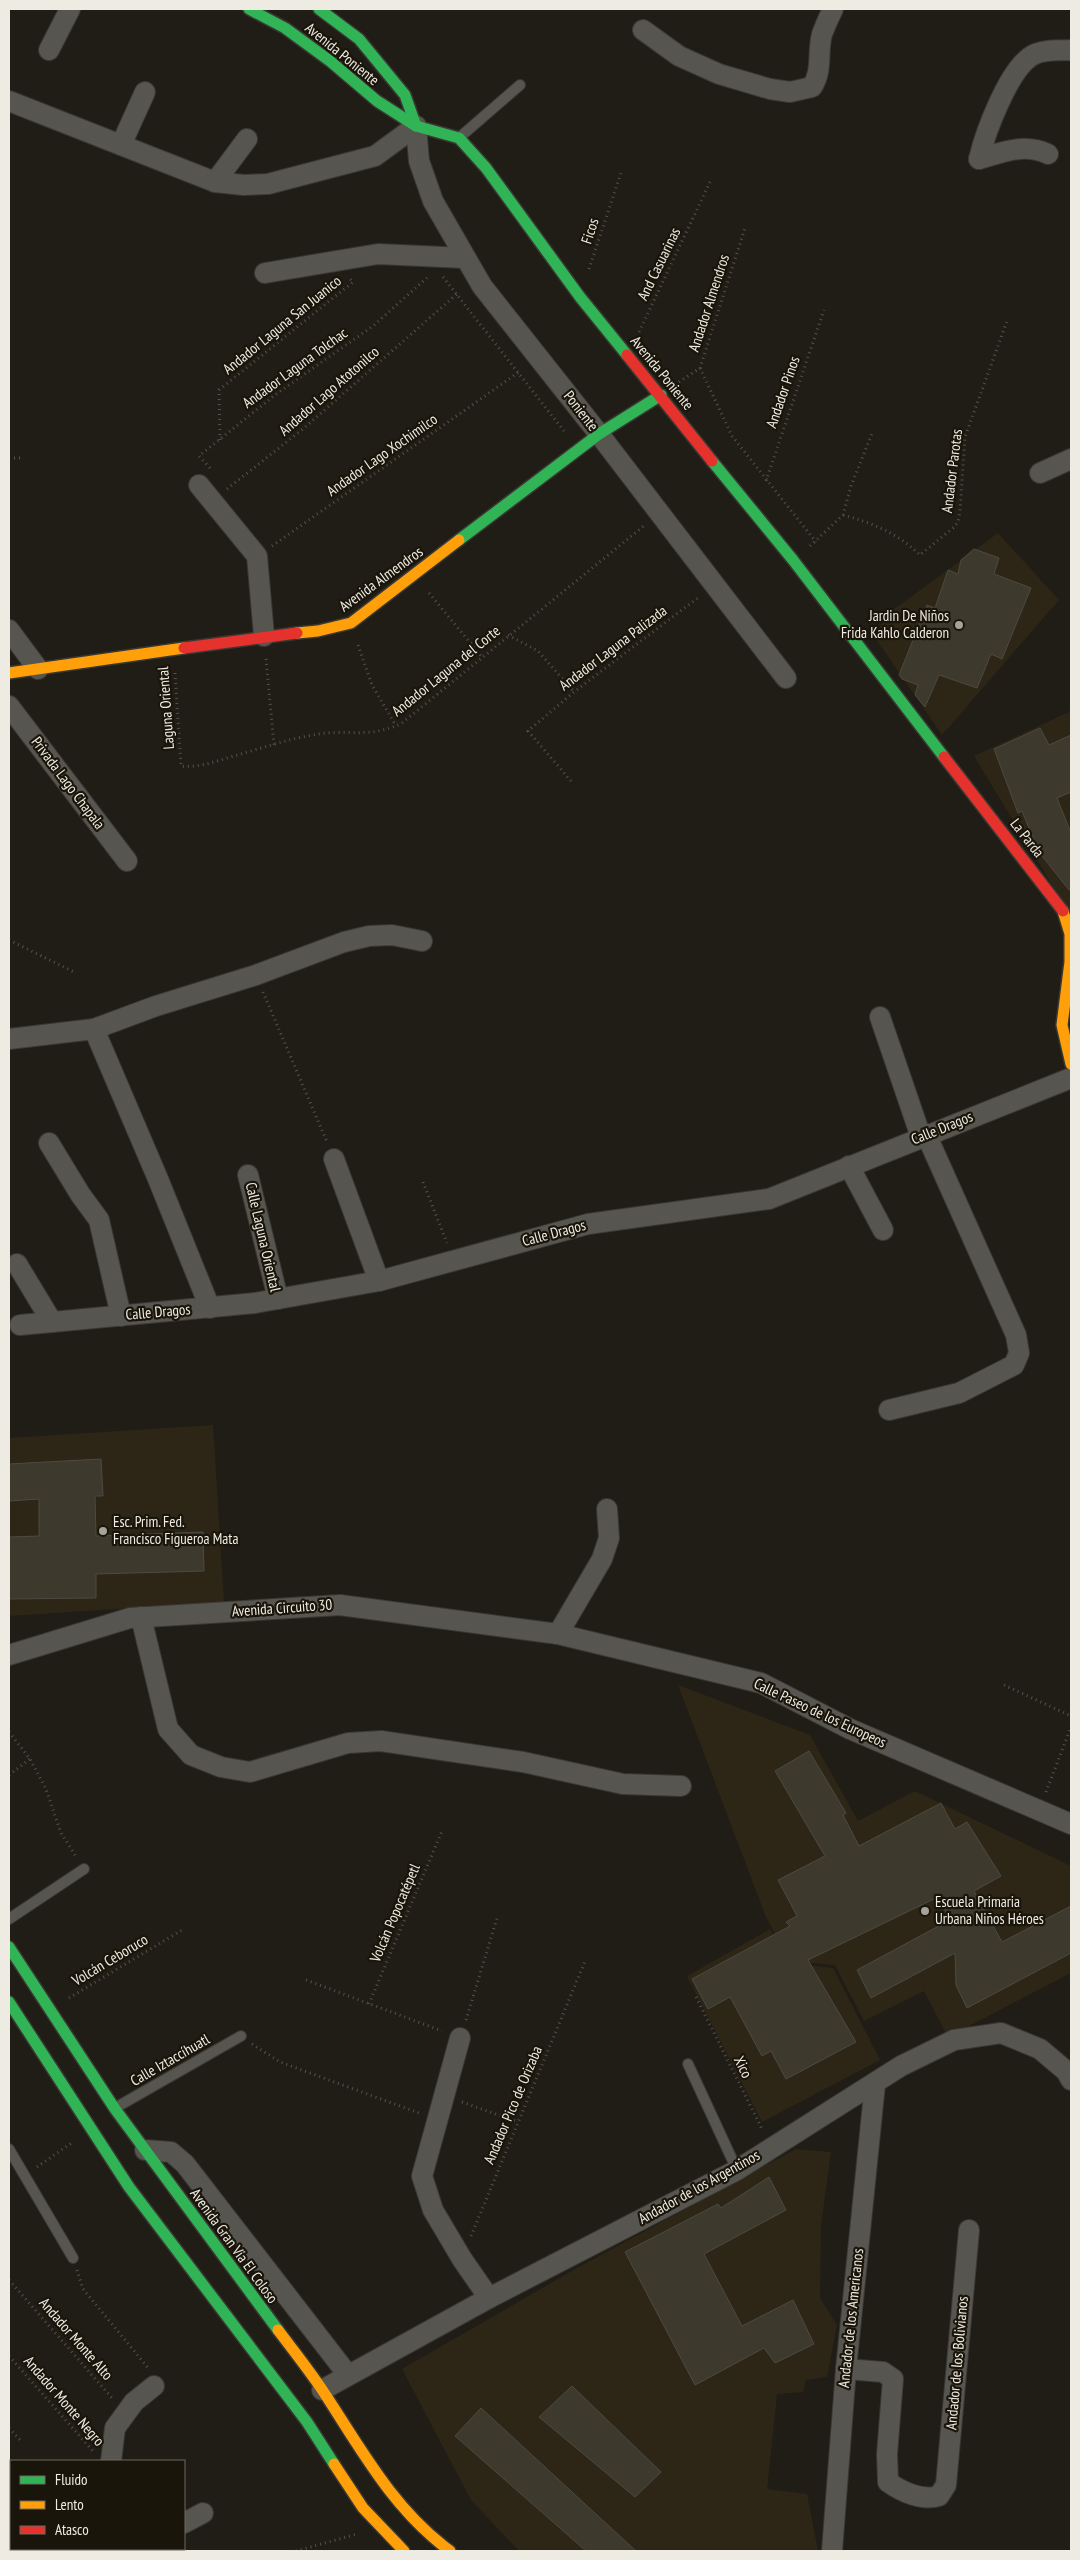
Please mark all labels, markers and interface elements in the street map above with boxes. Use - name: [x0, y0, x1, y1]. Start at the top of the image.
- street label: Avenida Poniente: [301, 18, 383, 89]
- street label: Ficos: [576, 216, 603, 246]
- street label: And Casuarinas: [633, 224, 684, 303]
- street label: Andador Almendros: [684, 252, 733, 354]
- street label: Andador Laguna San Juanico: [219, 271, 345, 378]
- street label: Andador Laguna Tolchac: [238, 323, 351, 412]
- street label: Avenida Poniente: [627, 332, 698, 414]
- street label: Andador Lago Atotonilco: [275, 342, 383, 439]
- street label: Andador Pinos: [761, 353, 804, 430]
- street label: Poniente: [560, 387, 603, 435]
- street label: Andador Lago Xochimilco: [323, 409, 441, 500]
- street label: Andador Parotas: [937, 428, 966, 514]
- street label: Avenida Almendros: [335, 542, 426, 615]
- street label: Andador Laguna Palizada: [555, 601, 670, 694]
- place label: Jardin De Niños Frida Kahlo Calderon: [841, 606, 949, 642]
- marker: Jardin De Niños Frida Kahlo Calderon: [953, 619, 965, 631]
- street label: Andador Laguna del Corte: [388, 621, 504, 720]
- street label: Laguna Oriental: [153, 666, 178, 750]
- street label: Privada Lago Chapala: [27, 733, 109, 833]
- street label: La Parda: [1006, 814, 1048, 861]
- street label: Calle Dragos: [908, 1107, 976, 1149]
- street label: Calle Laguna Oriental: [242, 1180, 285, 1294]
- street label: Calle Dragos: [520, 1215, 588, 1250]
- street label: Calle Dragos: [125, 1299, 191, 1324]
- place label: Esc. Prim. Fed. Francisco Figueroa Mata: [113, 1512, 238, 1548]
- marker: Esc. Prim. Fed. Francisco Figueroa Mata: [97, 1525, 109, 1537]
- street label: Avenida Circuito 30: [231, 1594, 333, 1620]
- street label: Calle Paseo de los Europeos: [751, 1674, 889, 1752]
- street label: Volcán Popocatépetl: [365, 1860, 424, 1966]
- place label: Escuela Primaria Urbana Niños Héroes: [935, 1892, 1044, 1928]
- marker: Escuela Primaria Urbana Niños Héroes: [919, 1905, 931, 1917]
- street label: Volcán Ceboruco: [68, 1930, 151, 1990]
- street label: Calle Iztaccíhuatl: [127, 2029, 213, 2090]
- street label: Andador Pico de Orizaba: [479, 2043, 546, 2167]
- street label: Xico: [730, 2053, 757, 2081]
- street label: Andador de los Argentinos: [635, 2145, 763, 2228]
- street label: Avenida Gran Vía El Coloso: [186, 2185, 282, 2307]
- street label: Andador de los Americanos: [834, 2247, 867, 2389]
- street label: Andador Monte Alto: [35, 2294, 117, 2384]
- street label: Andador de los Bolivianos: [941, 2295, 972, 2431]
- street label: Andador Monte Negro: [20, 2352, 109, 2450]
- legend: [10, 2460, 185, 2550]
- text: Fluido: [55, 2470, 87, 2489]
- text: Lento: [55, 2495, 84, 2514]
- text: Atasco: [55, 2520, 89, 2539]

